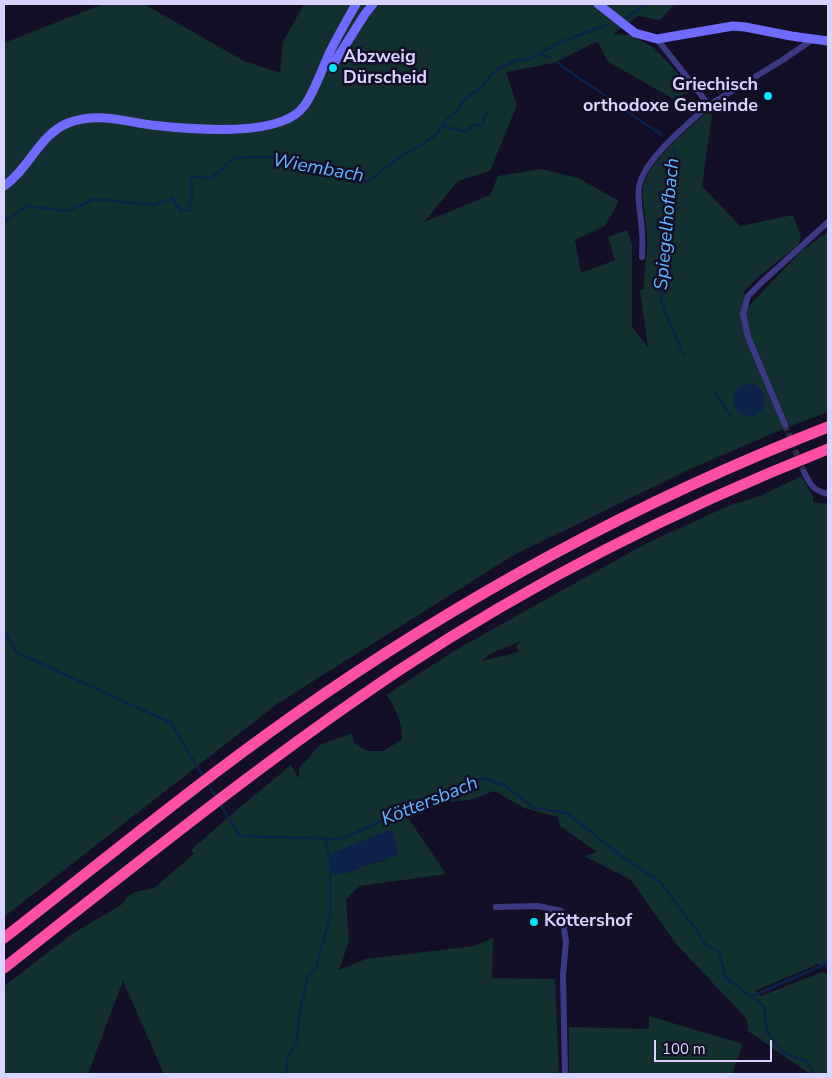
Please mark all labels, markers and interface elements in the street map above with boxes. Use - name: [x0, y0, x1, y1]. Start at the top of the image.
- place label: Abzweig Dürscheid: [343, 47, 427, 90]
- marker: Abzweig Dürscheid: [327, 62, 339, 74]
- place label: Griechisch orthodoxe Gemeinde: [583, 75, 758, 118]
- marker: Griechisch orthodoxe Gemeinde: [762, 90, 774, 102]
- water label: Wiembach: [271, 150, 365, 188]
- water label: Spiegelhofbach: [651, 157, 685, 291]
- water label: Köttersbach: [379, 772, 481, 832]
- place label: Köttershof: [544, 911, 632, 933]
- marker: Köttershof: [528, 916, 540, 928]
- scale bar: [657, 1030, 774, 1062]
- text: 100 m: [662, 1039, 706, 1059]

